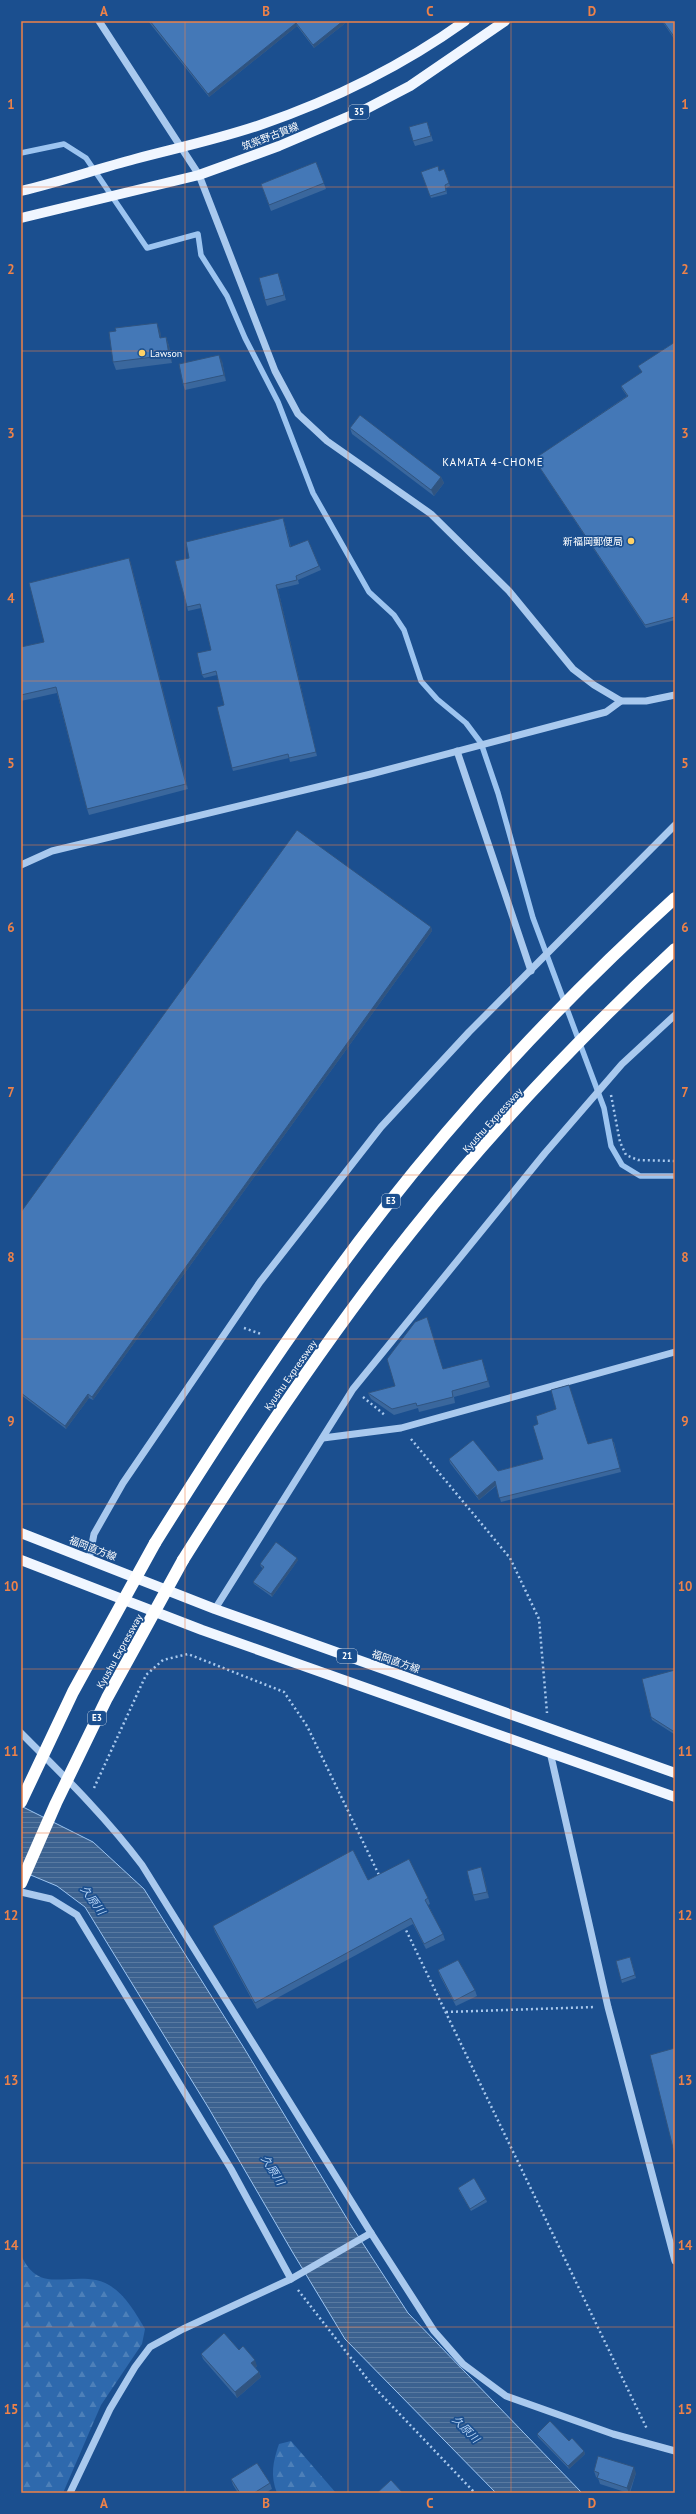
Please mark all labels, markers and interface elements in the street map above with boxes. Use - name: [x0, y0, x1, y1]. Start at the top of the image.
- text: A: [100, 3, 108, 20]
- text: B: [262, 3, 270, 20]
- text: C: [426, 3, 434, 20]
- text: D: [588, 3, 596, 20]
- text: 1: [7, 96, 15, 113]
- text: 1: [681, 96, 689, 113]
- road number: 35: [349, 105, 369, 119]
- street label: 筑紫野古賀線: [240, 120, 301, 153]
- text: 2: [7, 261, 15, 278]
- text: 2: [681, 261, 689, 278]
- place label: Lawson: [150, 347, 182, 360]
- marker: Lawson: [137, 348, 147, 358]
- text: 3: [7, 425, 15, 442]
- text: 3: [681, 425, 689, 442]
- district label: KAMATA 4-CHOME: [442, 455, 544, 469]
- place label: 新福岡郵便局: [563, 535, 623, 548]
- marker: 新福岡郵便局: [626, 536, 636, 546]
- text: 4: [7, 590, 15, 607]
- text: 4: [681, 590, 689, 607]
- text: 5: [7, 755, 15, 772]
- text: 5: [681, 755, 689, 772]
- text: 6: [7, 919, 15, 936]
- text: 6: [681, 919, 689, 936]
- text: 7: [7, 1084, 15, 1101]
- text: 7: [681, 1084, 689, 1101]
- street label: Kyushu Expressway: [460, 1085, 525, 1156]
- road number: E3: [382, 1194, 400, 1208]
- text: 8: [7, 1249, 15, 1266]
- text: 8: [681, 1249, 689, 1266]
- street label: Kyushu Expressway: [261, 1337, 320, 1413]
- text: 9: [7, 1413, 15, 1430]
- text: 9: [681, 1413, 689, 1430]
- street label: 福岡直方線: [67, 1533, 118, 1563]
- text: 10: [4, 1578, 18, 1595]
- text: 10: [678, 1578, 692, 1595]
- street label: Kyushu Expressway: [94, 1611, 145, 1691]
- street label: 福岡直方線: [370, 1647, 422, 1676]
- road number: 21: [337, 1649, 357, 1663]
- road number: E3: [88, 1711, 106, 1725]
- text: 11: [4, 1743, 18, 1760]
- text: 11: [678, 1743, 692, 1760]
- water label: 久原川: [78, 1883, 109, 1918]
- text: 12: [4, 1907, 18, 1924]
- text: 12: [678, 1907, 692, 1924]
- text: 13: [4, 2072, 18, 2089]
- text: 13: [678, 2072, 692, 2089]
- water label: 久原川: [258, 2152, 288, 2189]
- text: 14: [4, 2237, 19, 2254]
- text: 14: [678, 2237, 693, 2254]
- text: 15: [4, 2401, 18, 2418]
- text: 15: [678, 2401, 692, 2418]
- water label: 久原川: [449, 2412, 483, 2446]
- text: A: [100, 2495, 108, 2512]
- text: B: [262, 2495, 270, 2512]
- text: C: [426, 2495, 434, 2512]
- text: D: [588, 2495, 596, 2512]

